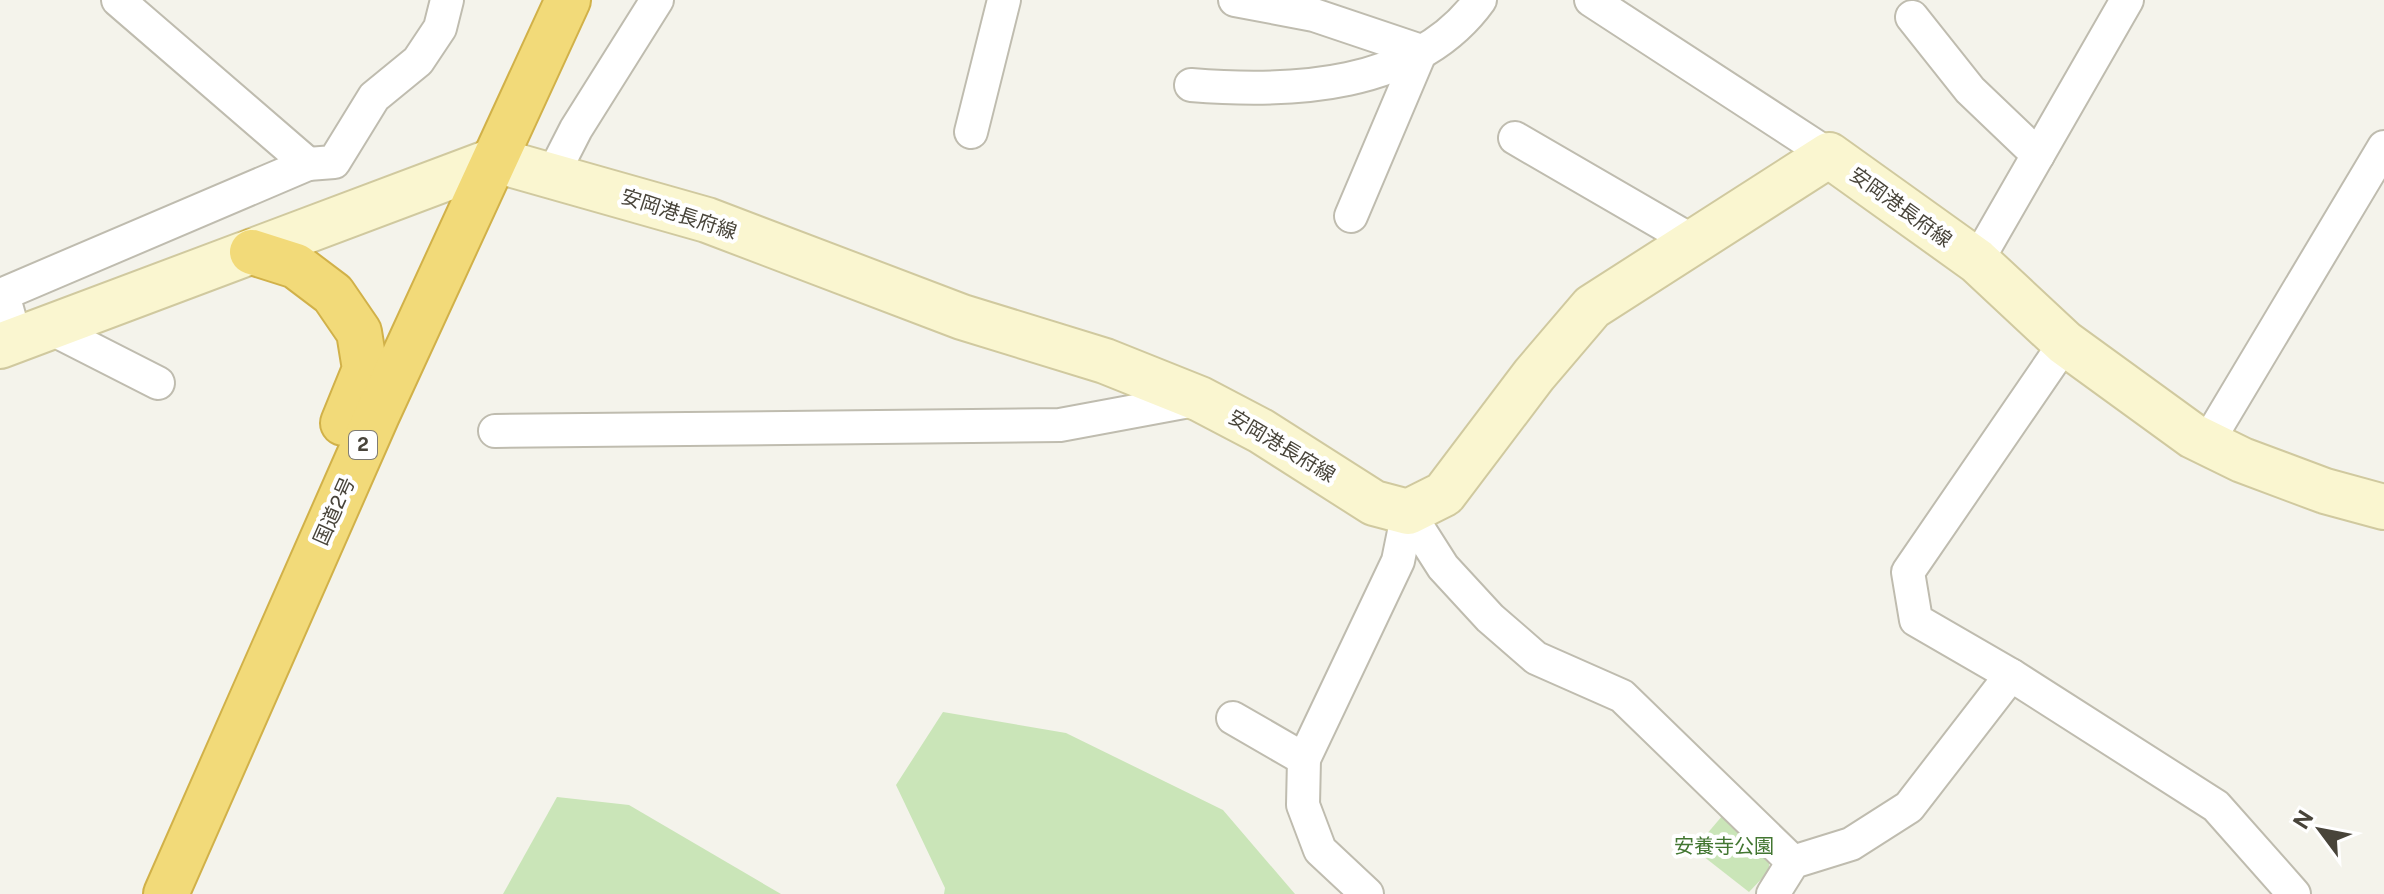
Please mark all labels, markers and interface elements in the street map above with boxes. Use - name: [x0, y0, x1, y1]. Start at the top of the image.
- street label: 安岡港長府線: [1845, 162, 1957, 252]
- street label: 安岡港長府線: [618, 184, 740, 244]
- street label: 安岡港長府線: [1224, 405, 1340, 487]
- road number: 2: [349, 431, 377, 459]
- street label: 国道2号: [308, 473, 360, 549]
- north arrow: [2280, 790, 2360, 870]
- text: N: [2287, 805, 2319, 834]
- park label: 安養寺公園: [1674, 834, 1774, 858]

